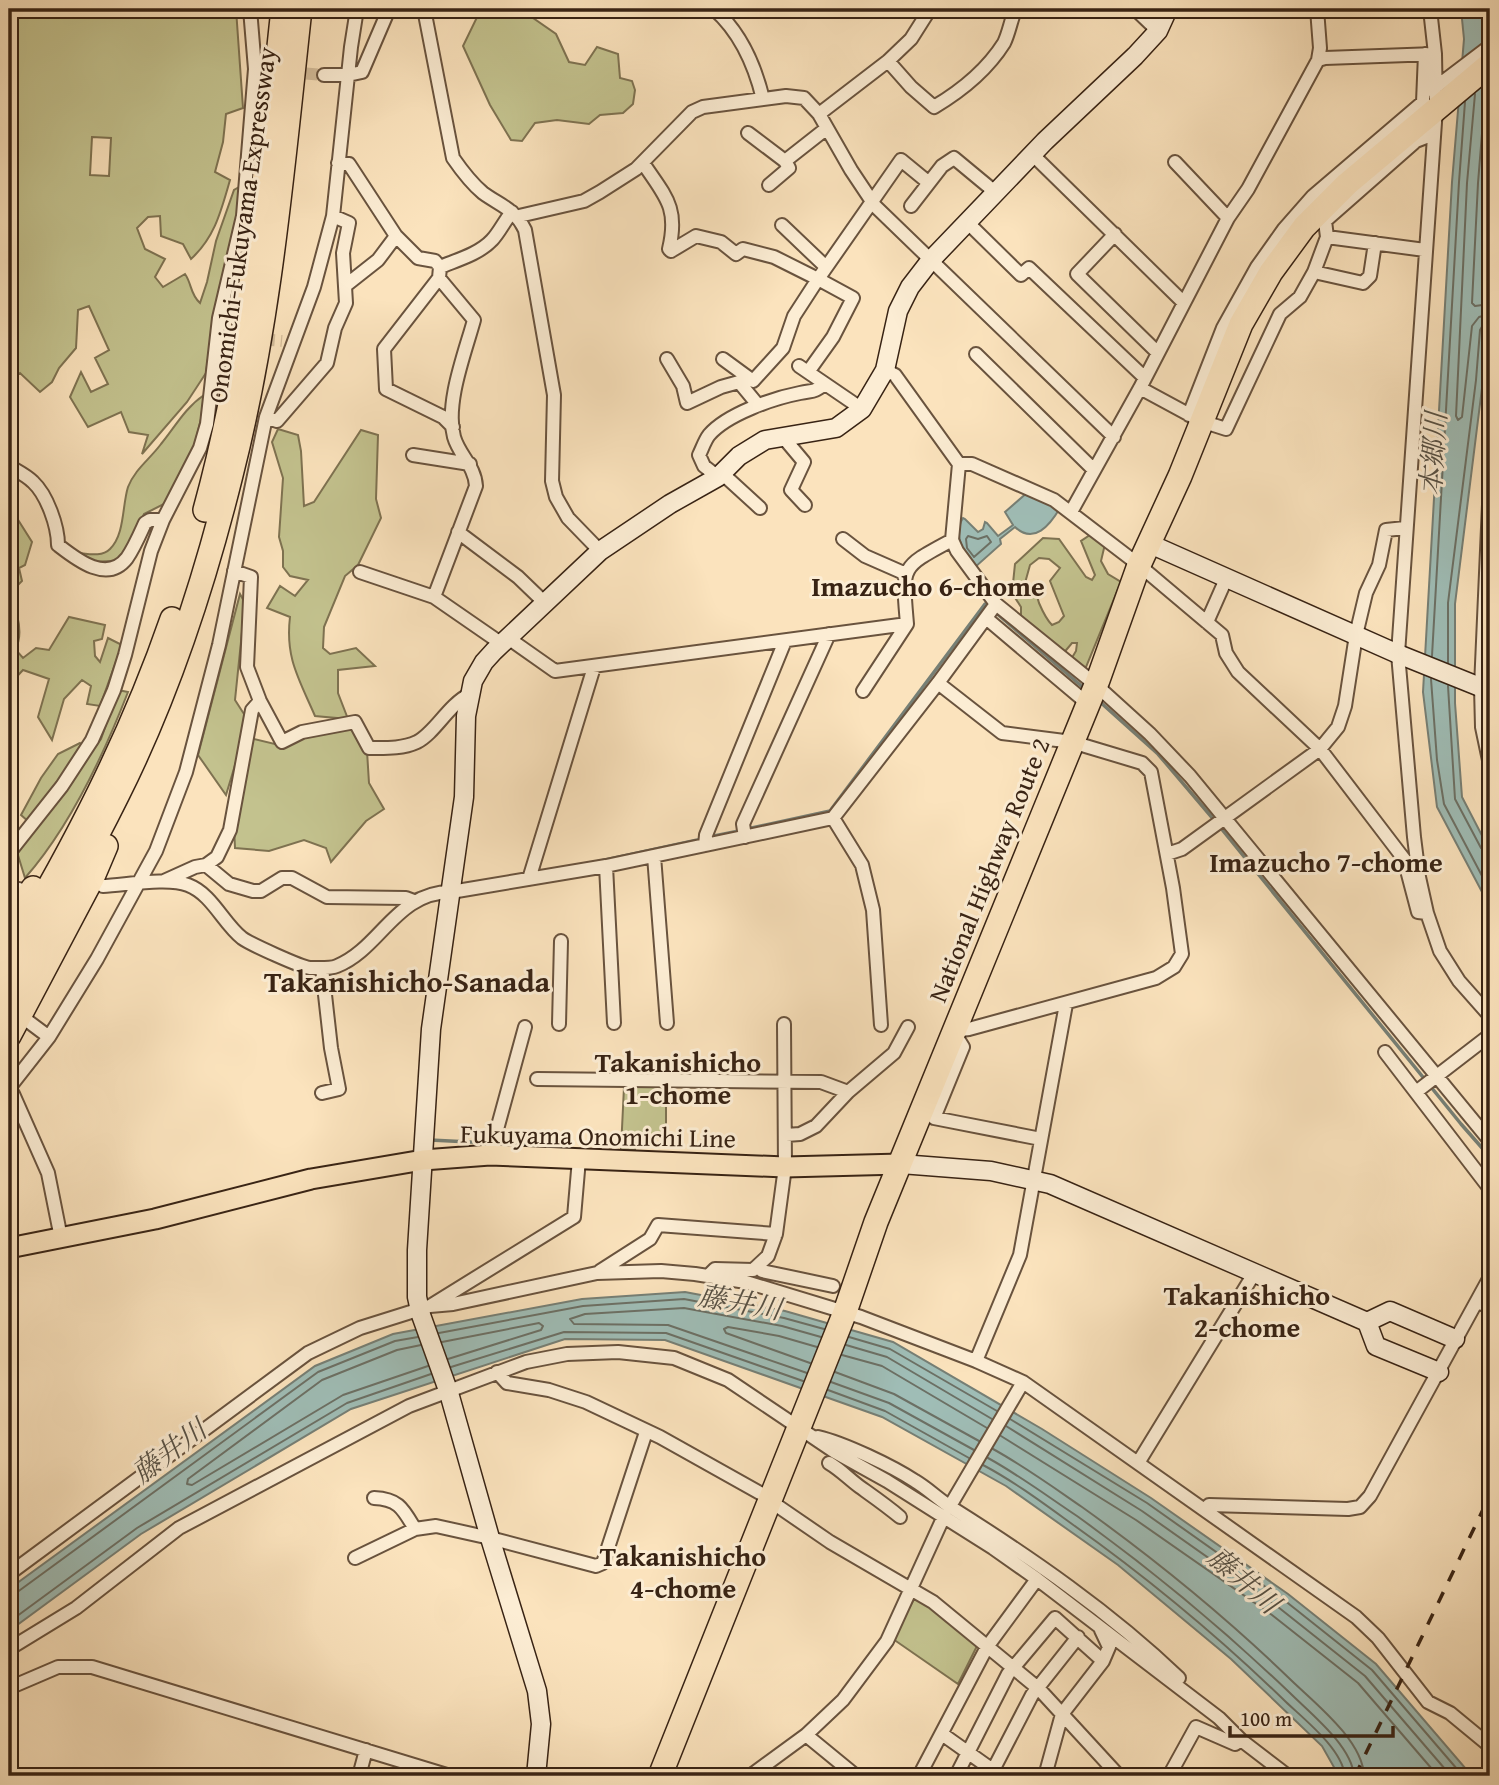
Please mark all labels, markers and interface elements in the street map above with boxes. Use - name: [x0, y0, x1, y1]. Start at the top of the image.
- street label: Onomichi-Fukuyama Expressway: [197, 44, 286, 405]
- water label: 本郷川: [1409, 408, 1456, 497]
- district label: Imazucho 6-chome: [811, 565, 1045, 606]
- street label: National Highway Route 2: [918, 732, 1059, 1008]
- district label: Imazucho 7-chome: [1209, 841, 1443, 882]
- district label: Takanishicho-Sanada: [264, 959, 551, 1003]
- district label: Takanishicho 1-chome: [595, 1041, 761, 1114]
- street label: Fukuyama Onomichi Line: [460, 1114, 736, 1157]
- water label: 藤井川: [695, 1274, 788, 1330]
- district label: Takanishicho 2-chome: [1164, 1274, 1330, 1347]
- water label: 藤井川: [123, 1407, 217, 1492]
- district label: Takanishicho 4-chome: [600, 1535, 766, 1608]
- water label: 藤井川: [1199, 1537, 1292, 1625]
- scale bar: [1230, 1694, 1392, 1738]
- text: 100 m: [1240, 1703, 1292, 1734]

